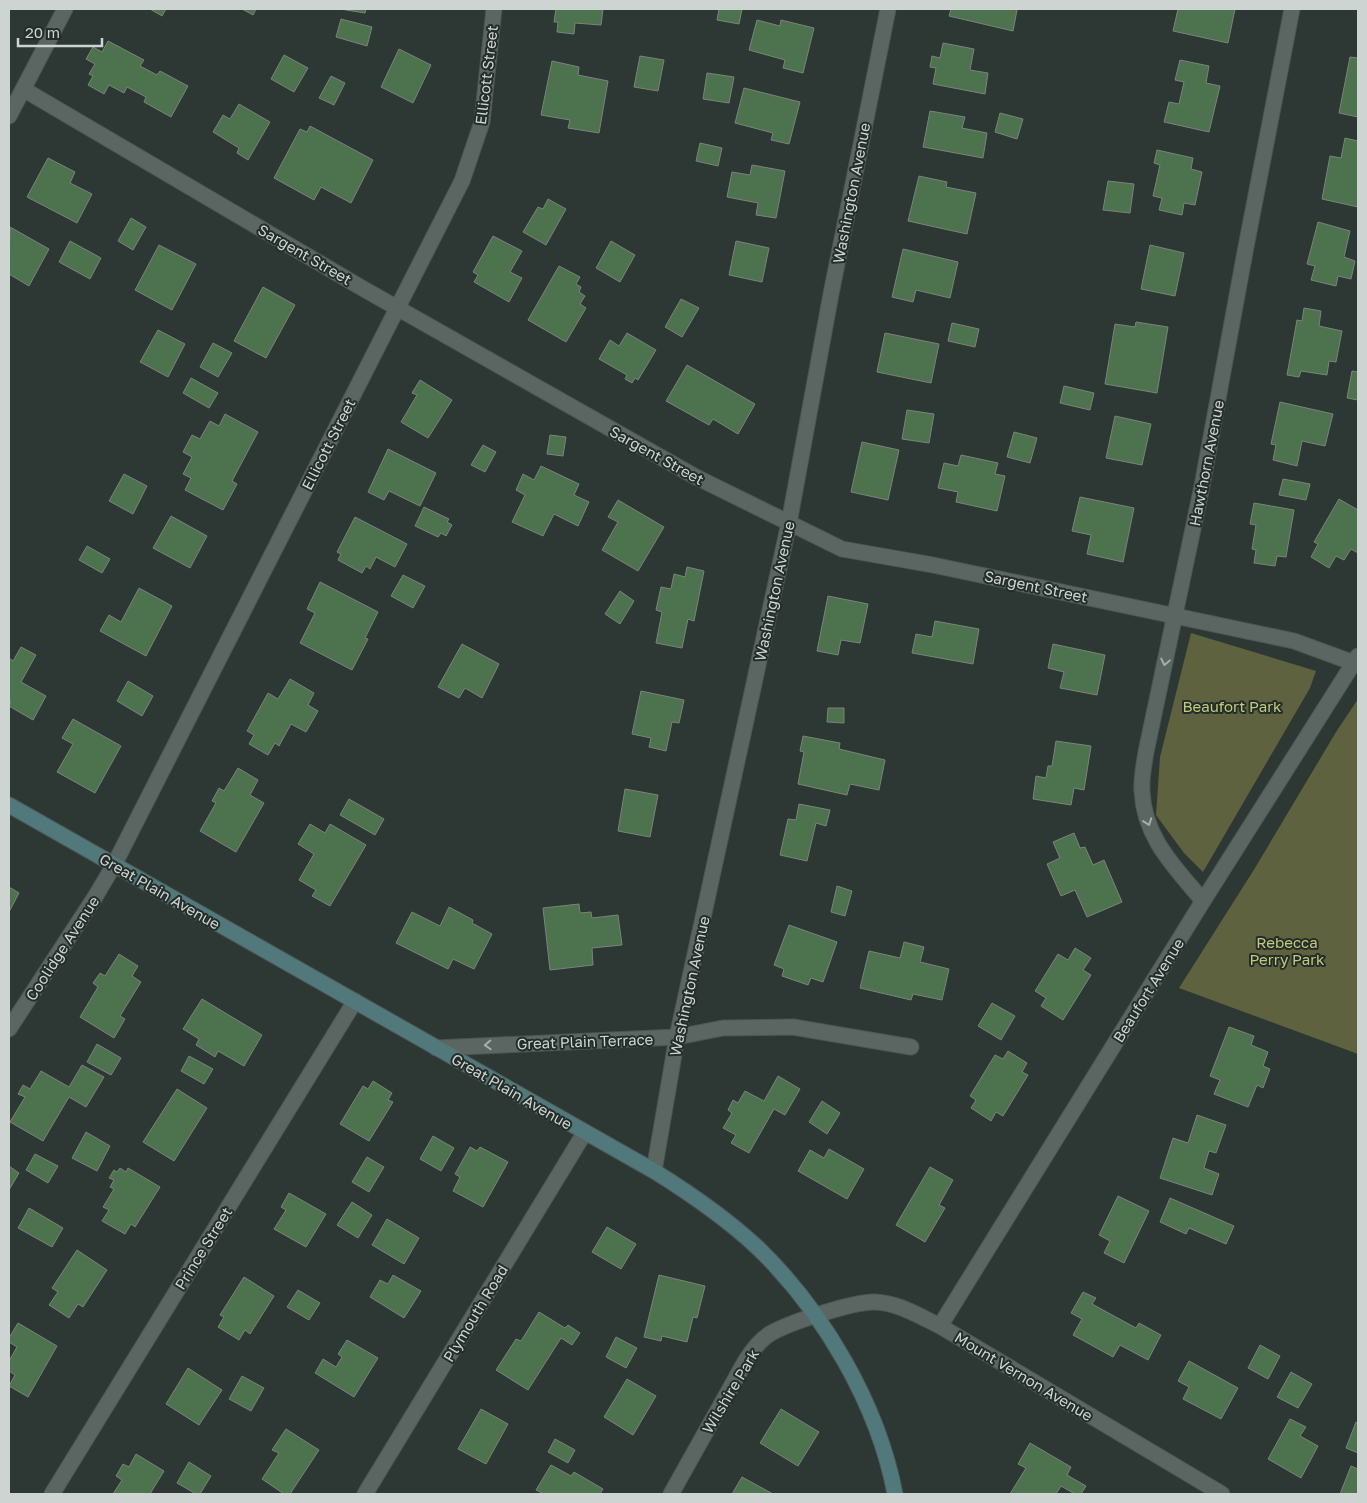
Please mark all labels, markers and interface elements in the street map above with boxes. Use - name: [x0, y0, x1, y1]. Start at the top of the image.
- scale bar: [18, 15, 101, 47]
- text: 20 m: [25, 23, 60, 41]
- street label: Ellicott Street: [471, 24, 501, 126]
- street label: Washington Avenue: [829, 121, 874, 265]
- street label: Sargent Street: [255, 220, 355, 288]
- street label: Ellicott Street: [297, 395, 359, 493]
- street label: Hawthorn Avenue: [1185, 398, 1227, 528]
- street label: Sargent Street: [607, 422, 707, 488]
- street label: Washington Avenue: [750, 519, 798, 663]
- street label: Sargent Street: [983, 566, 1089, 606]
- one-way arrow: [1160, 658, 1171, 667]
- park label: Beaufort Park: [1182, 697, 1282, 715]
- one-way arrow: [1142, 817, 1152, 825]
- street label: Great Plain Avenue: [97, 849, 224, 933]
- street label: Coolidge Avenue: [22, 892, 103, 1004]
- street label: Washington Avenue: [665, 914, 713, 1058]
- park label: Rebecca Perry Park: [1249, 933, 1325, 968]
- street label: Beaufort Avenue: [1109, 934, 1187, 1045]
- street label: Great Plain Terrace: [516, 1030, 654, 1052]
- one-way arrow: [484, 1040, 492, 1051]
- street label: Great Plain Avenue: [449, 1049, 576, 1133]
- street label: Prince Street: [170, 1203, 236, 1293]
- street label: Plymouth Road: [439, 1261, 511, 1365]
- street label: Mount Vernon Avenue: [952, 1328, 1096, 1424]
- street label: Wilshire Park: [698, 1345, 762, 1436]

